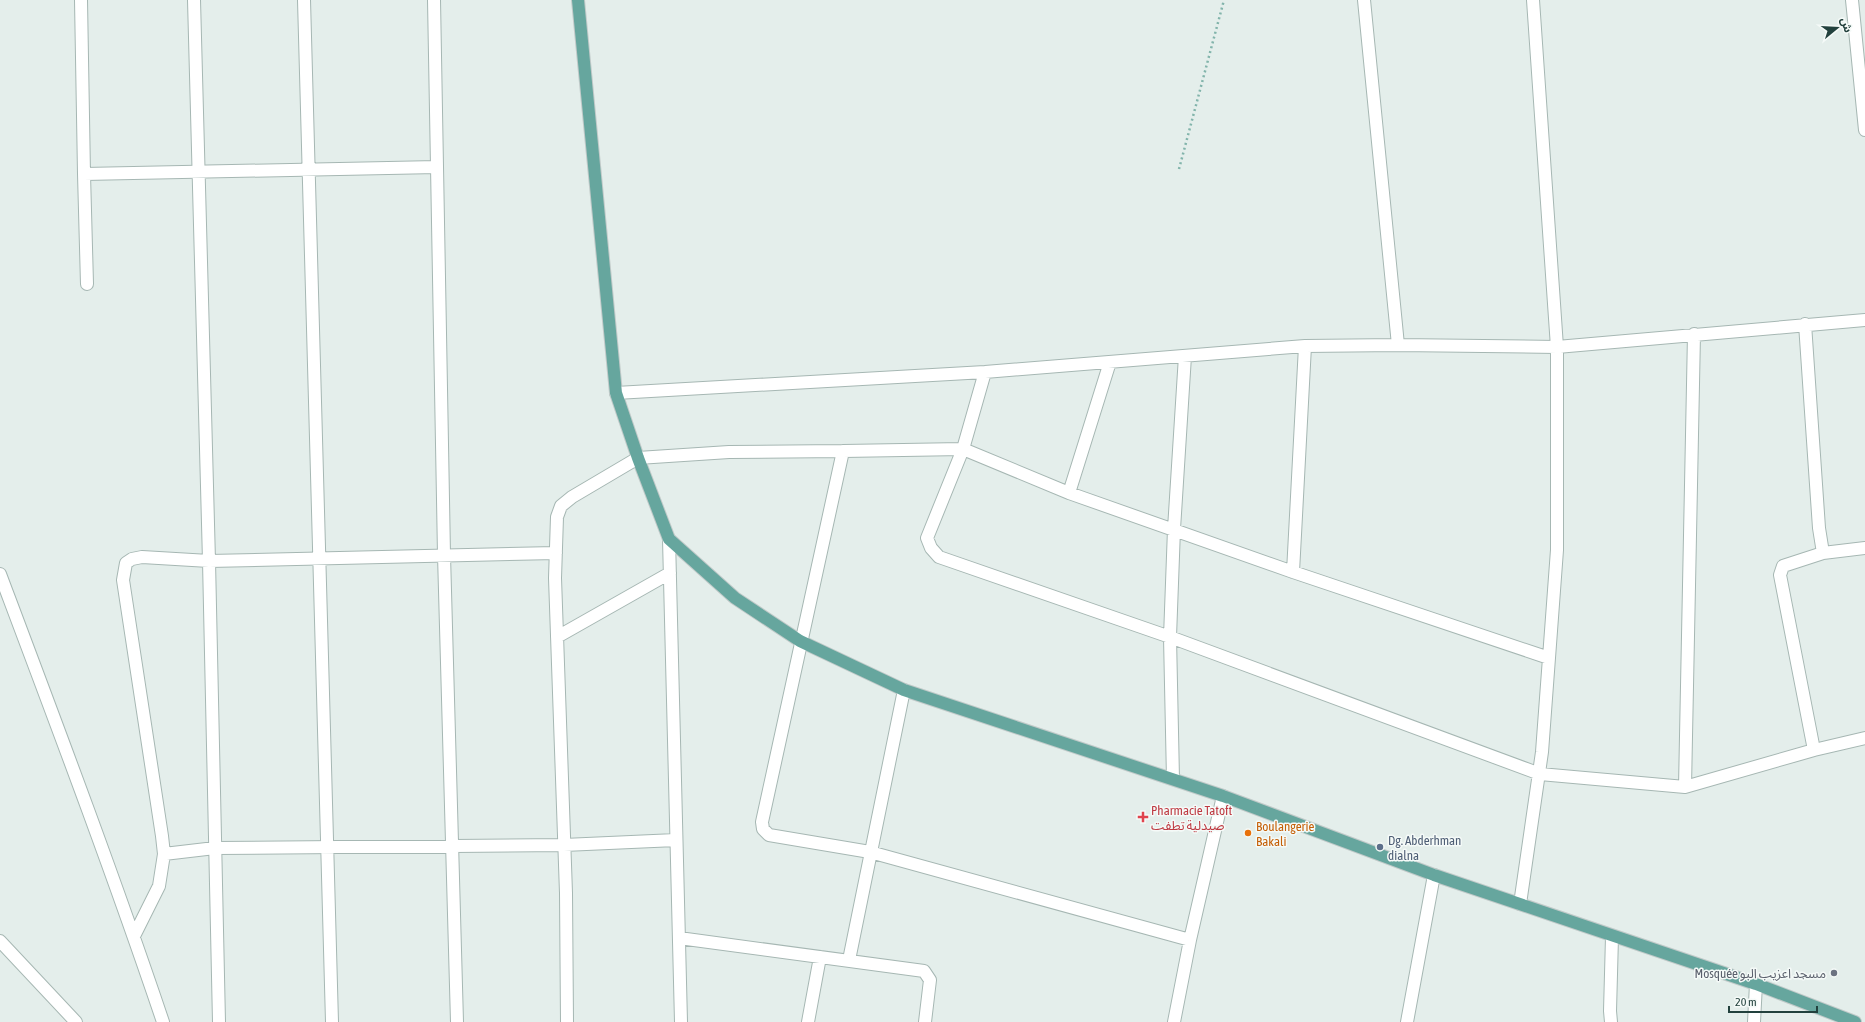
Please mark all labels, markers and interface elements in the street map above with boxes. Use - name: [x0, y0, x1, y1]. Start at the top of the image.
- north arrow: [1817, 8, 1857, 48]
- text: ش: [1838, 16, 1855, 34]
- place label: Pharmacie Tatoft صيدلية تطفت: [1151, 803, 1233, 833]
- marker: Pharmacie Tatoft صيدلية تطفت: [1138, 812, 1148, 822]
- place label: Boulangerie Bakali: [1256, 819, 1314, 849]
- marker: Boulangerie Bakali: [1243, 828, 1253, 838]
- place label: Dg. Abderhman dialna: [1388, 833, 1461, 863]
- marker: Dg. Abderhman dialna: [1375, 842, 1385, 852]
- place label: Mosquée مسجد اعزيب البو: [1694, 966, 1826, 981]
- marker: Mosquée مسجد اعزيب البو: [1829, 968, 1839, 978]
- scale bar: [1729, 988, 1817, 1014]
- text: 20 m: [1735, 995, 1757, 1009]

